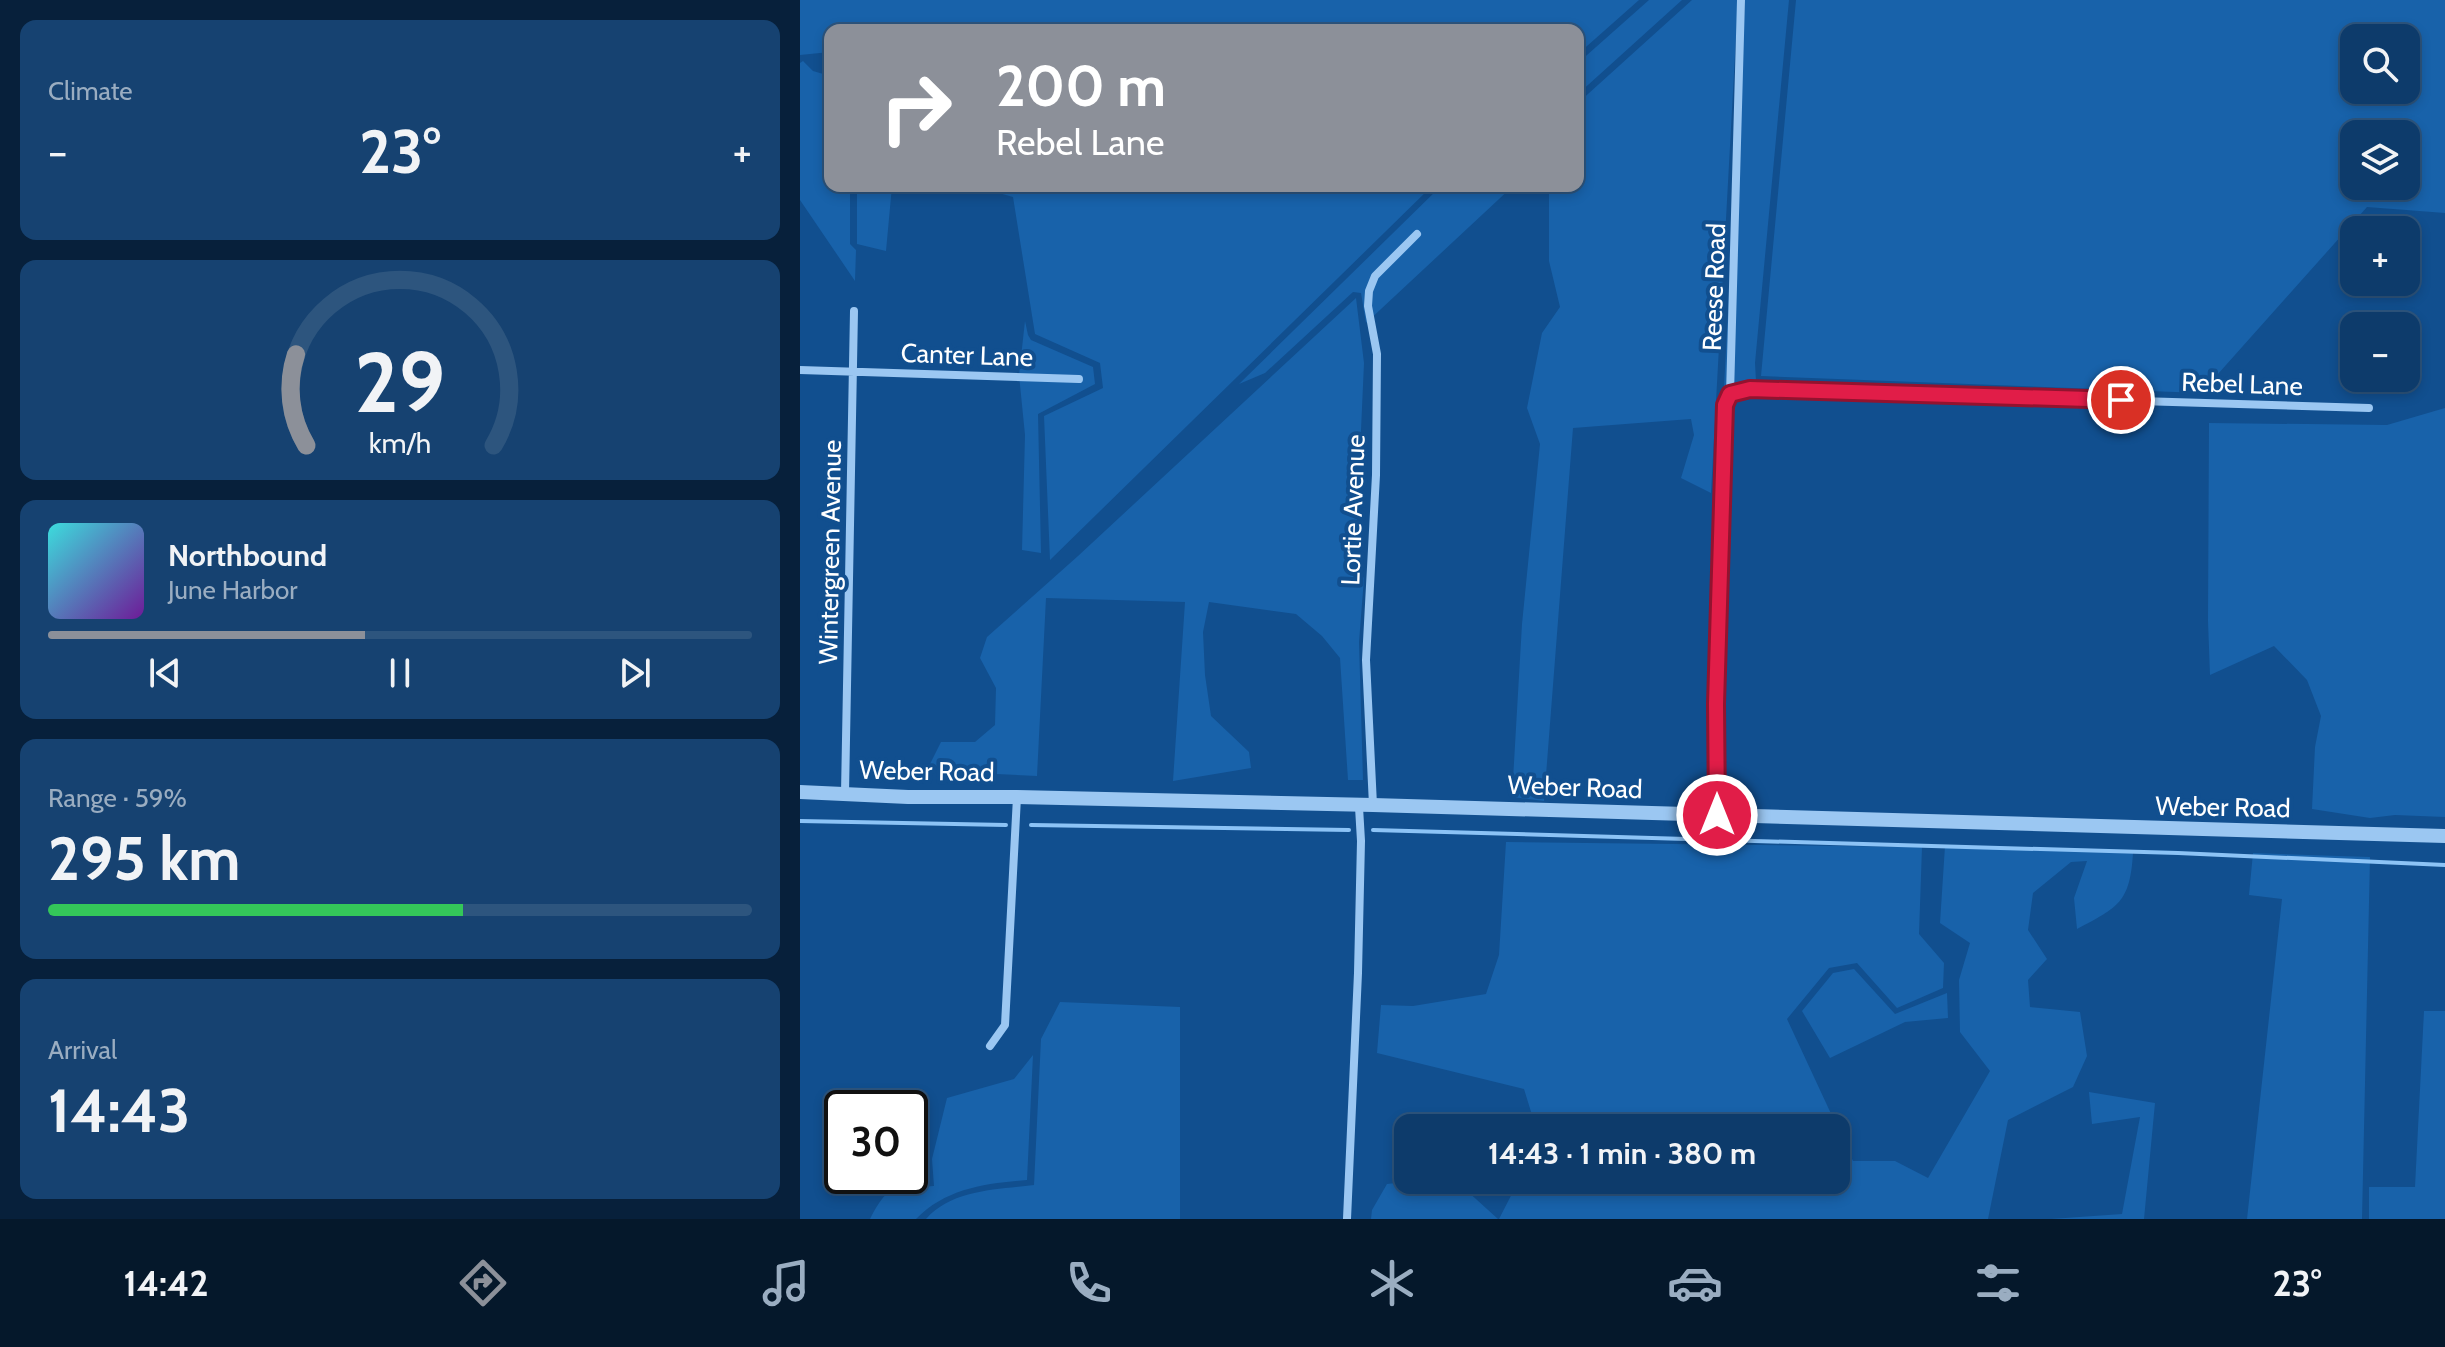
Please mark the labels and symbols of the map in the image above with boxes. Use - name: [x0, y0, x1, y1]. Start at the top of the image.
- street label: Reese Road: [1696, 222, 1732, 352]
- street label: Canter Lane: [900, 337, 1034, 373]
- pin: [2087, 366, 2155, 434]
- street label: Rebel Lane: [2181, 366, 2303, 402]
- street label: Lortie Avenue: [1334, 434, 1372, 586]
- street label: Wintergreen Avenue: [812, 439, 848, 665]
- street label: Weber Road: [859, 754, 995, 788]
- street label: Weber Road: [1507, 769, 1643, 805]
- position arrow: [1675, 773, 1759, 857]
- street label: Weber Road: [2155, 790, 2291, 824]
- speed limit sign: 30: [824, 1090, 928, 1194]

